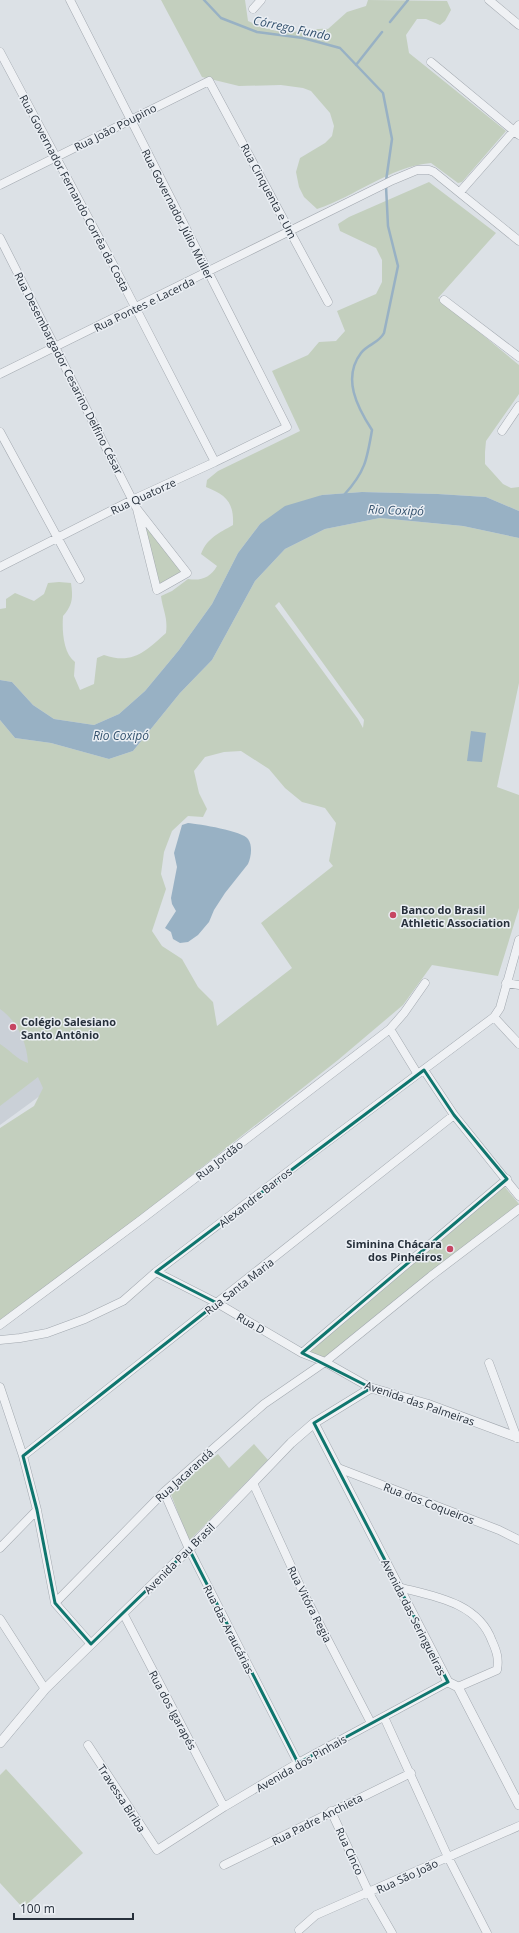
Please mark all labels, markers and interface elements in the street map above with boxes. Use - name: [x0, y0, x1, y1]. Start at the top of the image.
- water label: Córrego Fundo: [252, 12, 332, 45]
- street label: Rua Governador Fernando Corrêa da Costa: [16, 92, 134, 294]
- street label: Rua João Poupino: [71, 100, 159, 154]
- street label: Rua Cinquenta e Um: [238, 141, 300, 241]
- street label: Rua Governador Júlio Müller: [139, 146, 218, 282]
- street label: Rua Desembargador Cesarino Delfino César: [11, 269, 127, 477]
- street label: Rua Pontes e Lacerda: [91, 273, 197, 335]
- street label: Rua Quatorze: [108, 474, 178, 518]
- water label: Rio Coxipó: [368, 501, 425, 519]
- water label: Rio Coxipó: [93, 727, 149, 744]
- place label: Banco do Brasil Athletic Association: [401, 902, 510, 930]
- marker: Banco do Brasil Athletic Association: [388, 910, 398, 920]
- place label: Colégio Salesiano Santo Antônio: [21, 1014, 116, 1042]
- marker: Colégio Salesiano Santo Antônio: [8, 1022, 18, 1032]
- street label: Rua Jordão: [192, 1137, 246, 1183]
- street label: Alexandre Barros: [215, 1164, 295, 1230]
- place label: Siminina Chácara dos Pinheiros: [346, 1236, 443, 1264]
- marker: Siminina Chácara dos Pinheiros: [445, 1244, 455, 1254]
- street label: Rua Santa Maria: [201, 1254, 277, 1318]
- street label: Rua D: [234, 1309, 268, 1337]
- street label: Avenida das Palmeiras: [363, 1377, 477, 1429]
- street label: Rua Jacarandá: [152, 1445, 216, 1505]
- street label: Rua dos Coqueiros: [381, 1479, 477, 1527]
- street label: Avenida Pau Brasil: [140, 1519, 218, 1597]
- street label: Avenida das Seringueiras: [378, 1556, 450, 1678]
- street label: Rua Vitóra Regia: [284, 1563, 336, 1645]
- street label: Rua das Araucárias: [200, 1582, 258, 1676]
- street label: Rua dos Igarapés: [146, 1668, 200, 1752]
- street label: Avenida dos Pinhais: [253, 1731, 349, 1795]
- street label: Travessa Biriba: [95, 1761, 149, 1835]
- street label: Rua Padre Anchieta: [269, 1790, 365, 1848]
- street label: Rua Cinco: [332, 1825, 368, 1878]
- street label: Rua São João: [374, 1855, 441, 1897]
- scale bar: [14, 1895, 133, 1921]
- text: 100 m: [20, 1900, 55, 1917]

